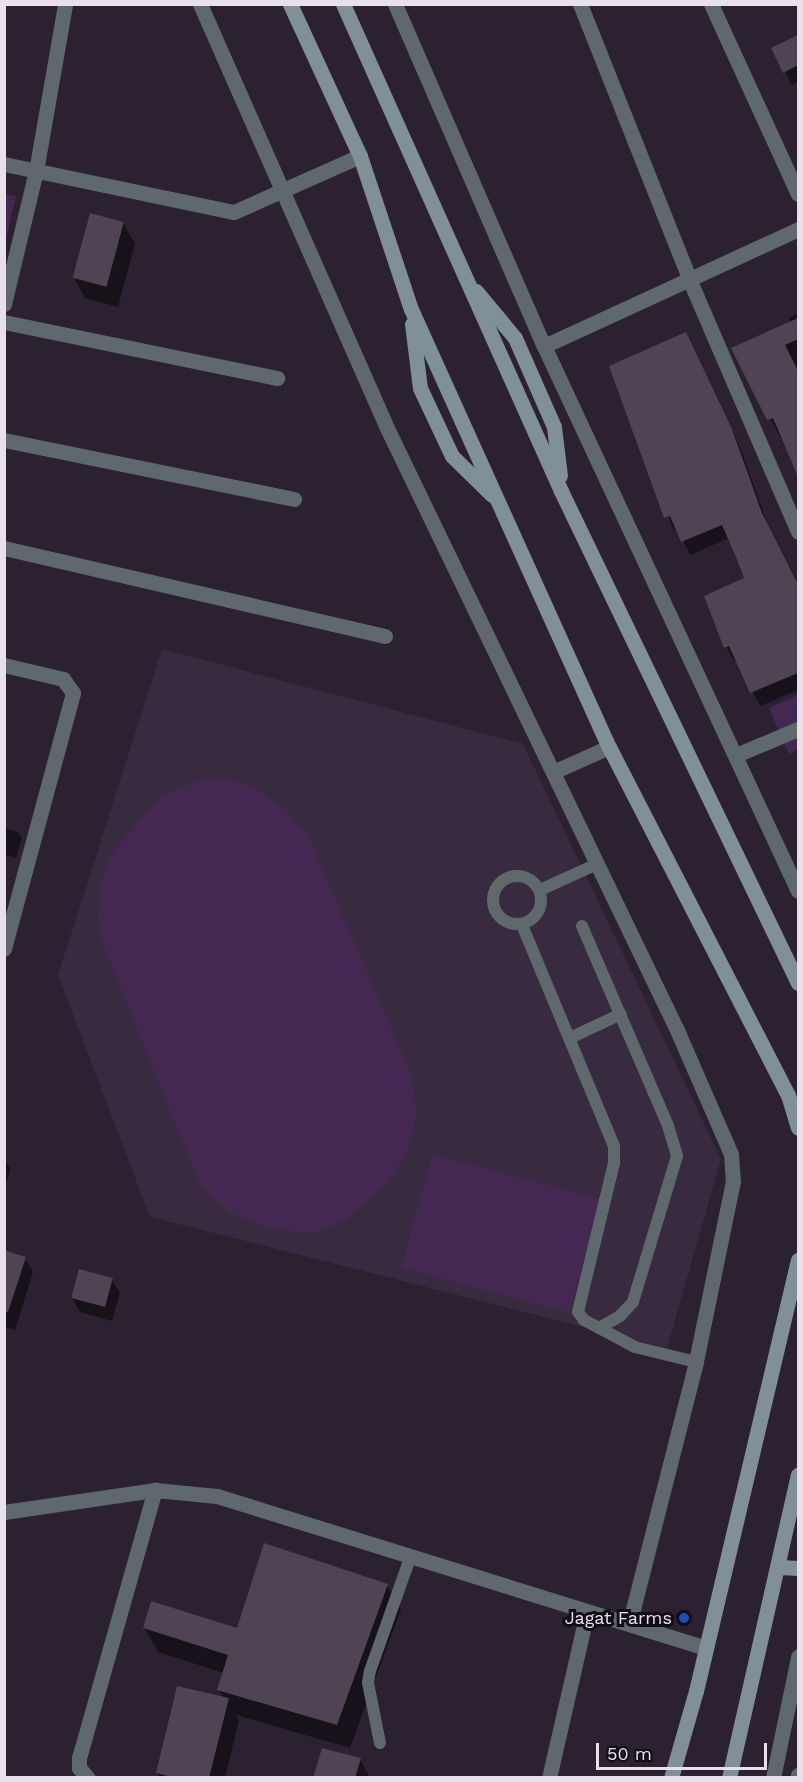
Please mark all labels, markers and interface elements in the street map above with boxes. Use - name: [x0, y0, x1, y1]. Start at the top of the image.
- place label: Jagat Farms: [565, 1607, 672, 1629]
- marker: Jagat Farms: [677, 1611, 691, 1625]
- scale bar: [599, 1731, 770, 1769]
- text: 50 m: [607, 1743, 652, 1764]

